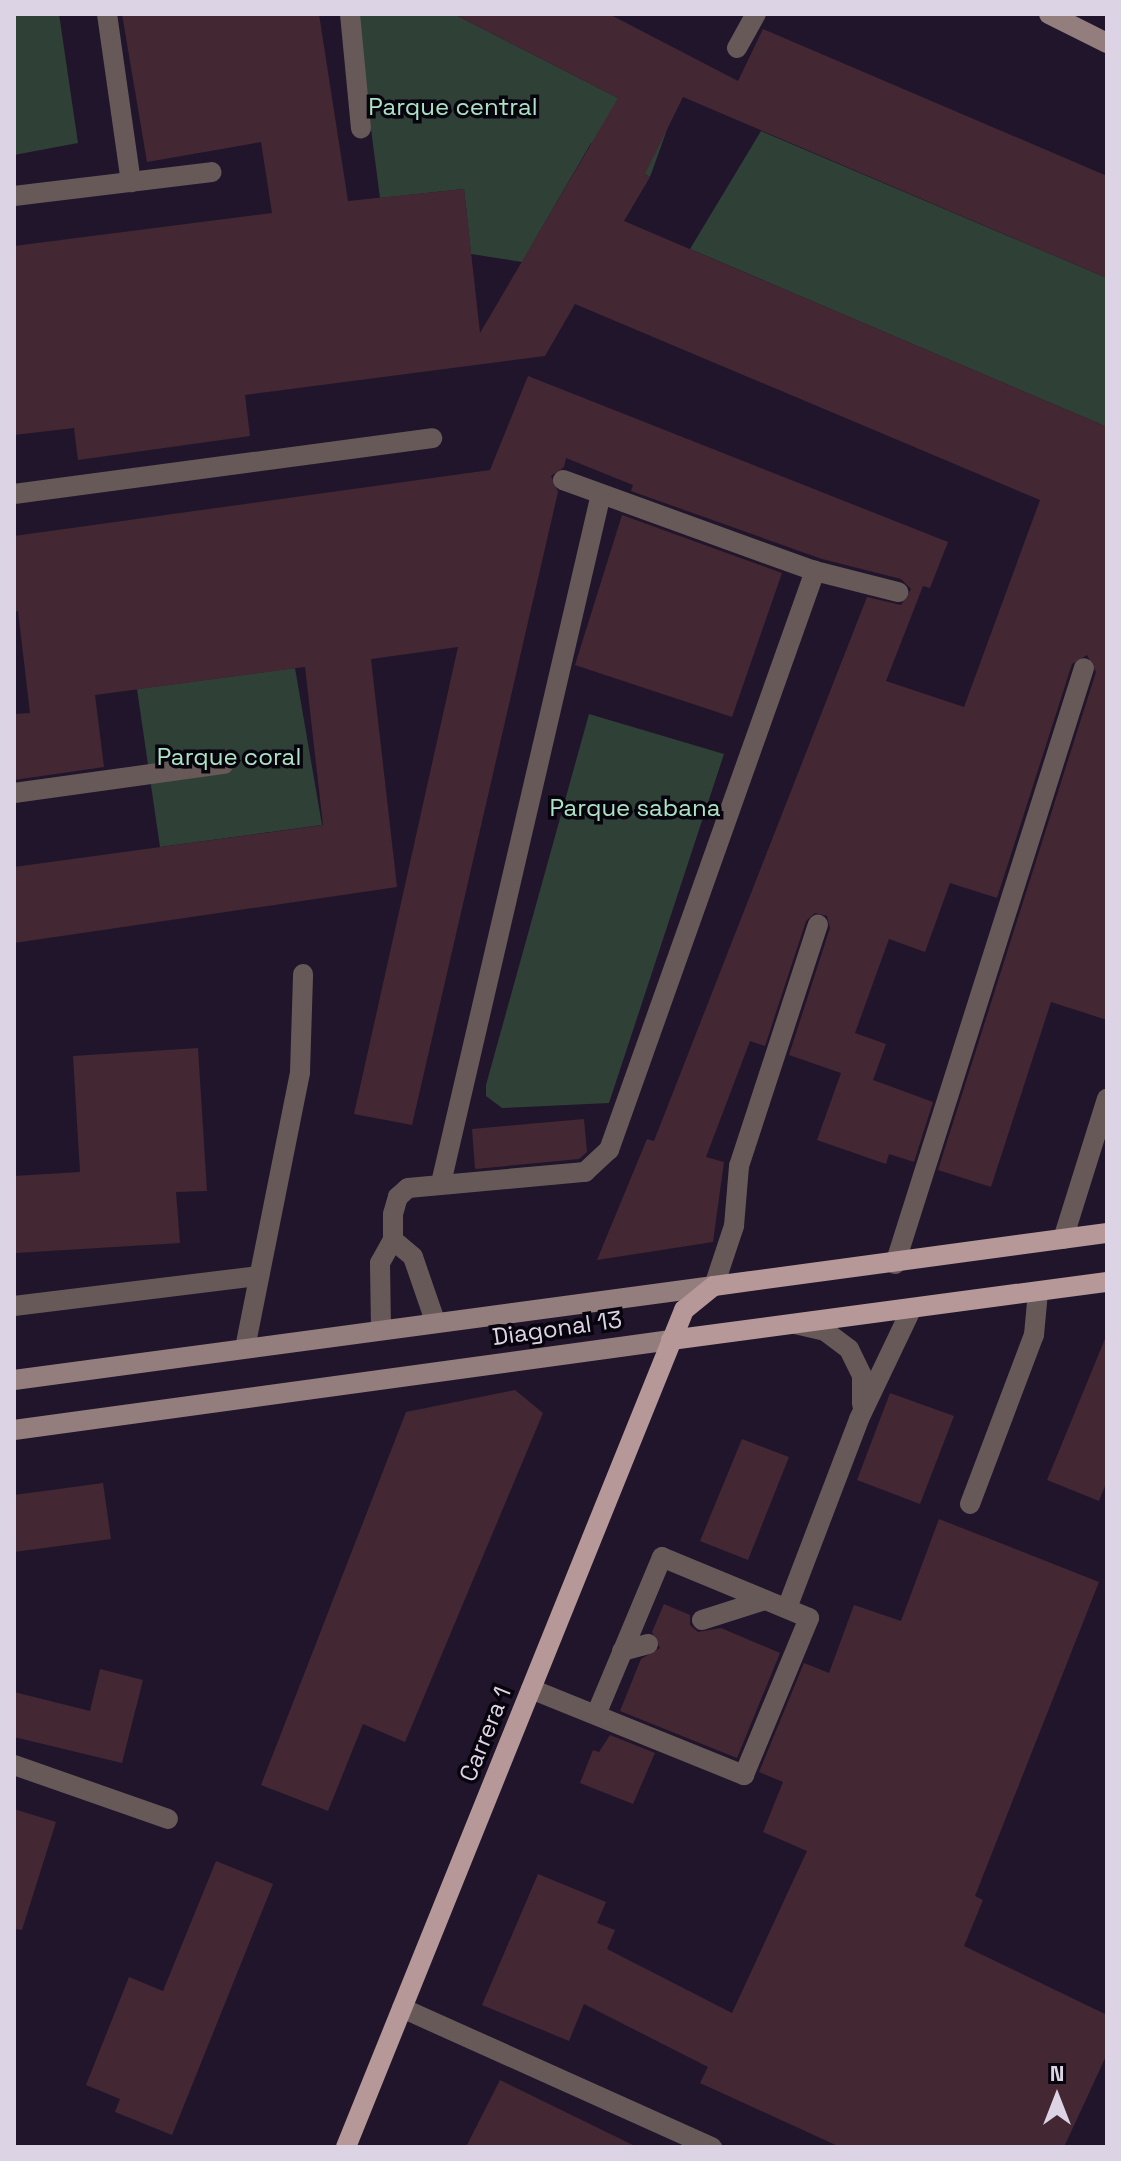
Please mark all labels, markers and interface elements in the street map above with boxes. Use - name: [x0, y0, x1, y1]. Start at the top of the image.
- park label: Parque central: [368, 93, 538, 121]
- park label: Parque coral: [157, 743, 301, 771]
- park label: Parque sabana: [549, 794, 721, 822]
- street label: Diagonal 13: [490, 1305, 624, 1351]
- street label: Carrera 1: [453, 1682, 517, 1786]
- north arrow: [1017, 2057, 1097, 2137]
- text: N: [1050, 2059, 1064, 2087]

